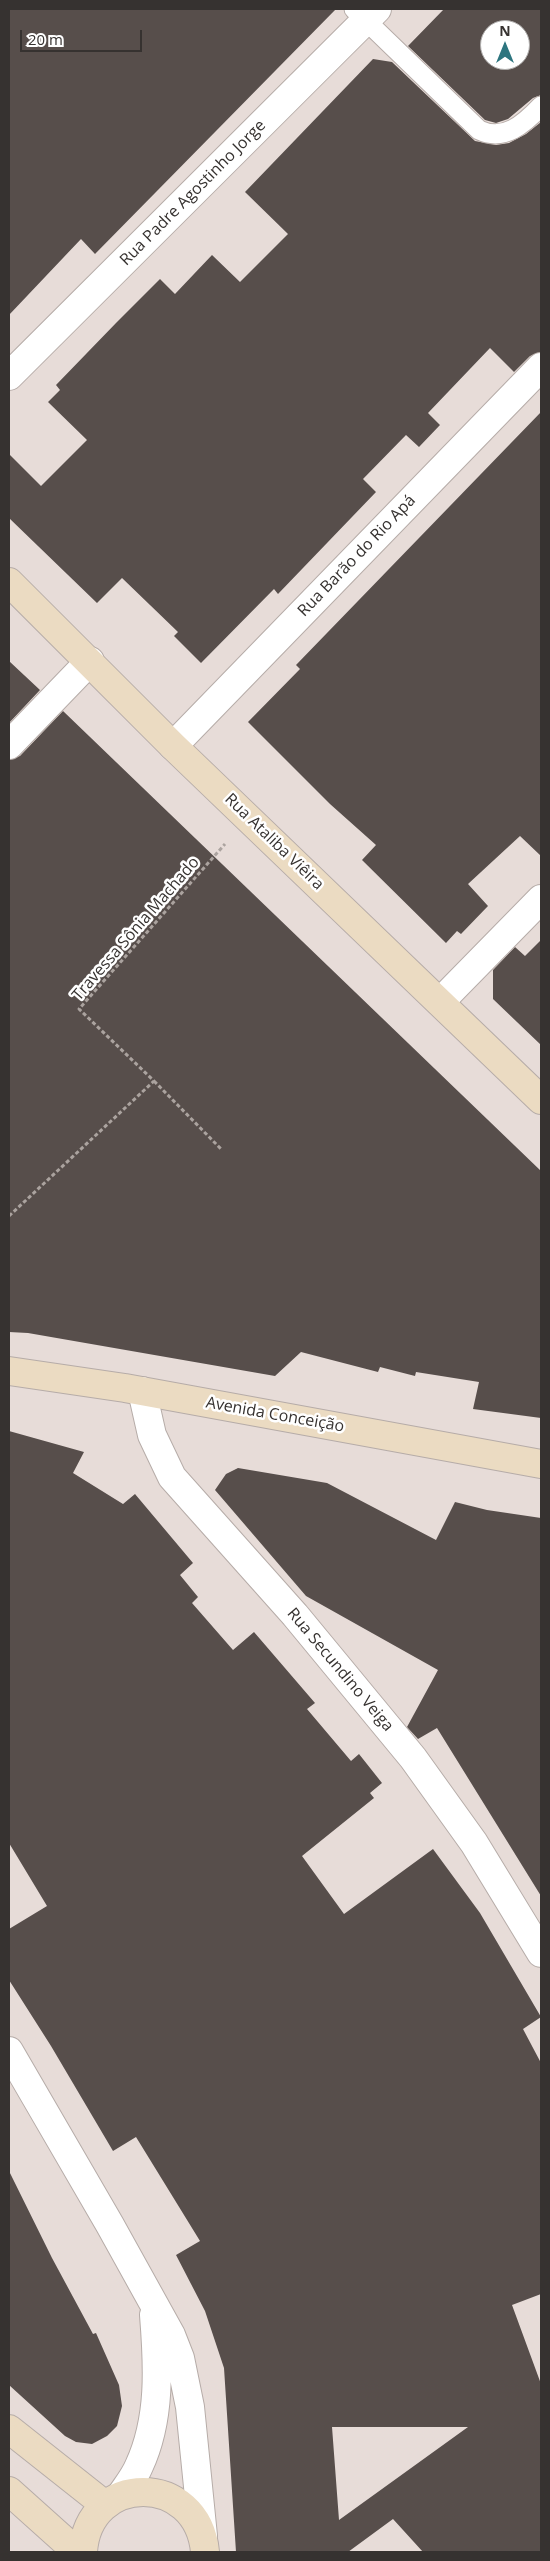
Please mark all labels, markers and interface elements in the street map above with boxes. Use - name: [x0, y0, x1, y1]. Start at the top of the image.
- scale bar: [22, 20, 145, 52]
- north arrow: [480, 20, 530, 70]
- text: N: [499, 21, 511, 40]
- text: 20 m: [28, 29, 63, 49]
- street label: Rua Padre Agostinho Jorge: [116, 116, 270, 270]
- street label: Rua Barão do Rio Apá: [294, 491, 420, 621]
- street label: Rua Ataliba Viêira: [220, 790, 328, 894]
- street label: Travessa Sônia Machado: [68, 853, 204, 1005]
- street label: Avenida Conceição: [204, 1393, 346, 1437]
- street label: Rua Secundino Veiga: [283, 1604, 397, 1736]

